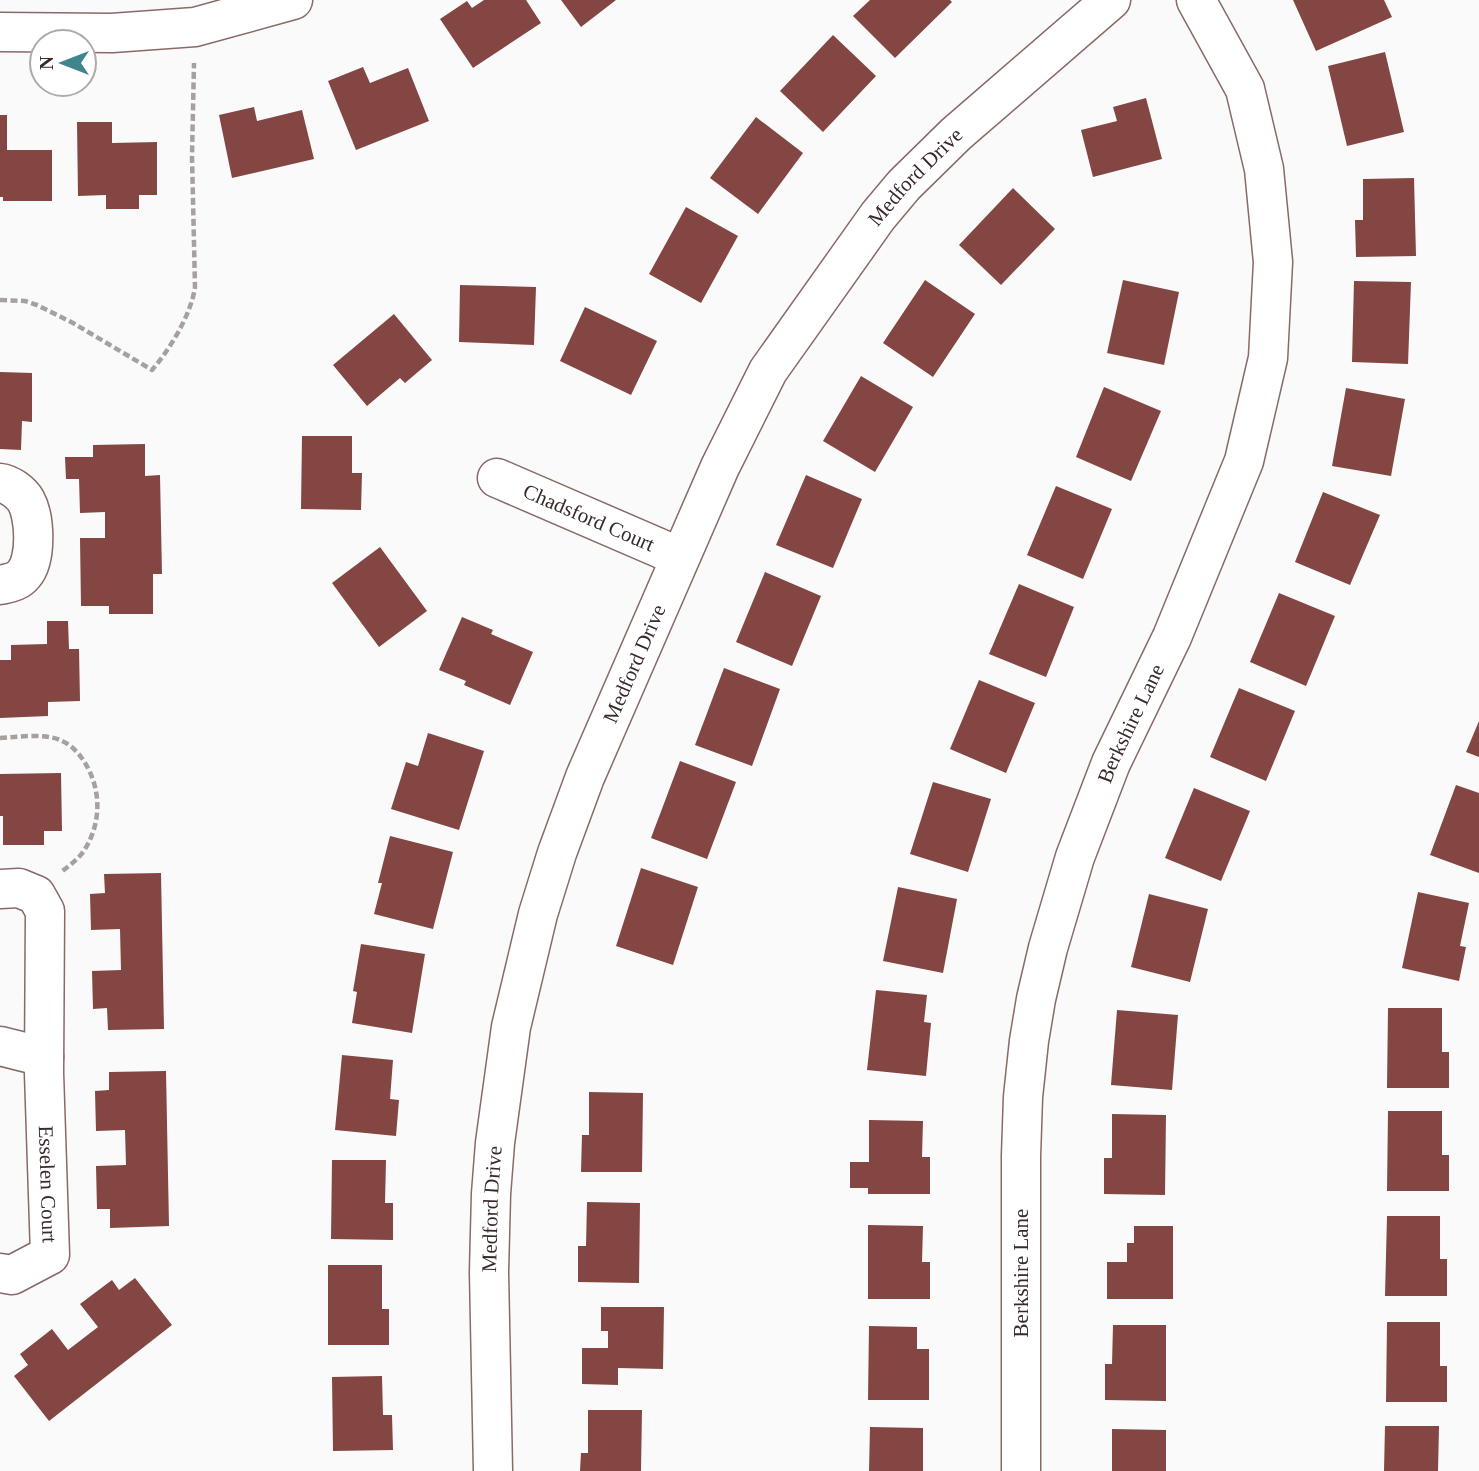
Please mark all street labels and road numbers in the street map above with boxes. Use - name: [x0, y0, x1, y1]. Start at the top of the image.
- street label: Medford Drive: [863, 123, 967, 231]
- street label: Chadsford Court: [519, 479, 658, 557]
- street label: Medford Drive: [598, 601, 671, 726]
- street label: Berkshire Lane: [1093, 660, 1169, 786]
- street label: Esselen Court: [34, 1125, 62, 1243]
- street label: Medford Drive: [477, 1145, 507, 1273]
- street label: Berkshire Lane: [1009, 1209, 1033, 1337]

